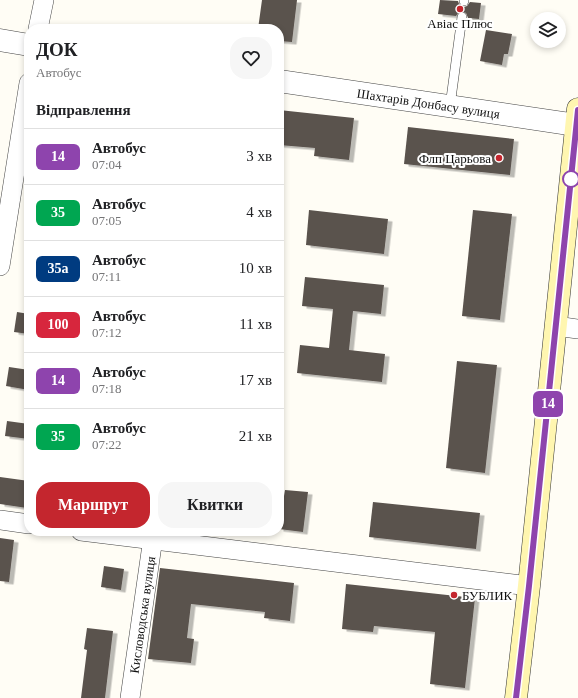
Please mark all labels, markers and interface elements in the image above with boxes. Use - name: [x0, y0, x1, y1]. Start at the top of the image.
- marker: Авіас Плюс: [455, 4, 465, 14]
- map controls: [530, 12, 566, 48]
- button: layers: [530, 12, 566, 48]
- place label: Авіас Плюс: [427, 16, 493, 31]
- button: heart: [230, 37, 272, 79]
- text: ДОК: [36, 39, 78, 60]
- text: Автобус: [36, 65, 82, 80]
- street label: Шахтарів Донбасу вулиця: [356, 86, 501, 122]
- text: Відправлення: [36, 102, 131, 118]
- text: Автобус: [92, 140, 146, 156]
- text: 3 хв: [246, 148, 272, 164]
- text: 14: [51, 149, 65, 164]
- place label: Флп Царьова: [419, 151, 491, 166]
- marker: Флп Царьова: [494, 153, 504, 163]
- text: 07:04: [92, 157, 122, 172]
- unlabelled marker: [562, 170, 578, 188]
- text: Автобус: [92, 196, 146, 212]
- text: 4 хв: [246, 204, 272, 220]
- text: 35: [51, 205, 65, 220]
- text: 07:05: [92, 213, 122, 228]
- text: Автобус: [92, 252, 146, 268]
- text: 10 хв: [239, 260, 272, 276]
- text: 35а: [48, 261, 69, 276]
- text: 07:11: [92, 269, 121, 284]
- text: Автобус: [92, 308, 146, 324]
- text: 11 хв: [239, 316, 272, 332]
- text: 100: [48, 317, 69, 332]
- text: 07:12: [92, 325, 122, 340]
- text: Автобус: [92, 364, 146, 380]
- text: 17 хв: [239, 372, 272, 388]
- text: 14: [51, 373, 65, 388]
- text: 07:18: [92, 381, 122, 396]
- line badge: 14: [530, 391, 566, 417]
- text: 14: [541, 396, 555, 411]
- text: Автобус: [92, 420, 146, 436]
- text: 21 хв: [239, 428, 272, 444]
- text: 35: [51, 429, 65, 444]
- text: 07:22: [92, 437, 122, 452]
- button: Маршрут: [36, 482, 150, 528]
- button: Квитки: [158, 482, 272, 528]
- street label: Кисловодська вулиця: [127, 555, 158, 674]
- place label: БУБЛИК: [462, 588, 513, 603]
- marker: БУБЛИК: [449, 590, 459, 600]

